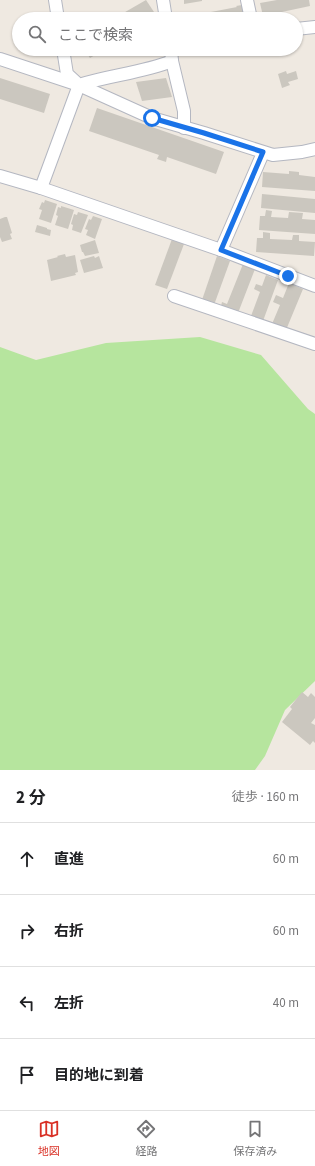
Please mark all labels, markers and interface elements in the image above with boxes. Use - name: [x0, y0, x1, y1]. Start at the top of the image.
- search box: [12, 12, 303, 56]
- icon: search: [26, 23, 48, 45]
- text: ここで検索: [58, 25, 133, 46]
- route start: [143, 109, 161, 127]
- route end: [279, 267, 297, 285]
- text: 2 分: [16, 786, 45, 810]
- text: 徒歩 · 160 m: [232, 788, 299, 806]
- icon: ahead: [16, 848, 38, 870]
- text: 直進: [54, 849, 84, 870]
- text: 60 m: [273, 850, 299, 868]
- icon: right: [16, 920, 38, 942]
- text: 右折: [54, 921, 84, 942]
- text: 60 m: [273, 922, 299, 940]
- icon: left: [16, 992, 38, 1014]
- text: 左折: [54, 993, 84, 1014]
- text: 40 m: [273, 994, 299, 1012]
- icon: arrive: [16, 1064, 38, 1086]
- text: 目的地に到着: [54, 1065, 144, 1086]
- tab: 地図: [38, 1118, 60, 1159]
- tab: 経路: [135, 1118, 157, 1159]
- tab: 保存済み: [233, 1118, 277, 1159]

